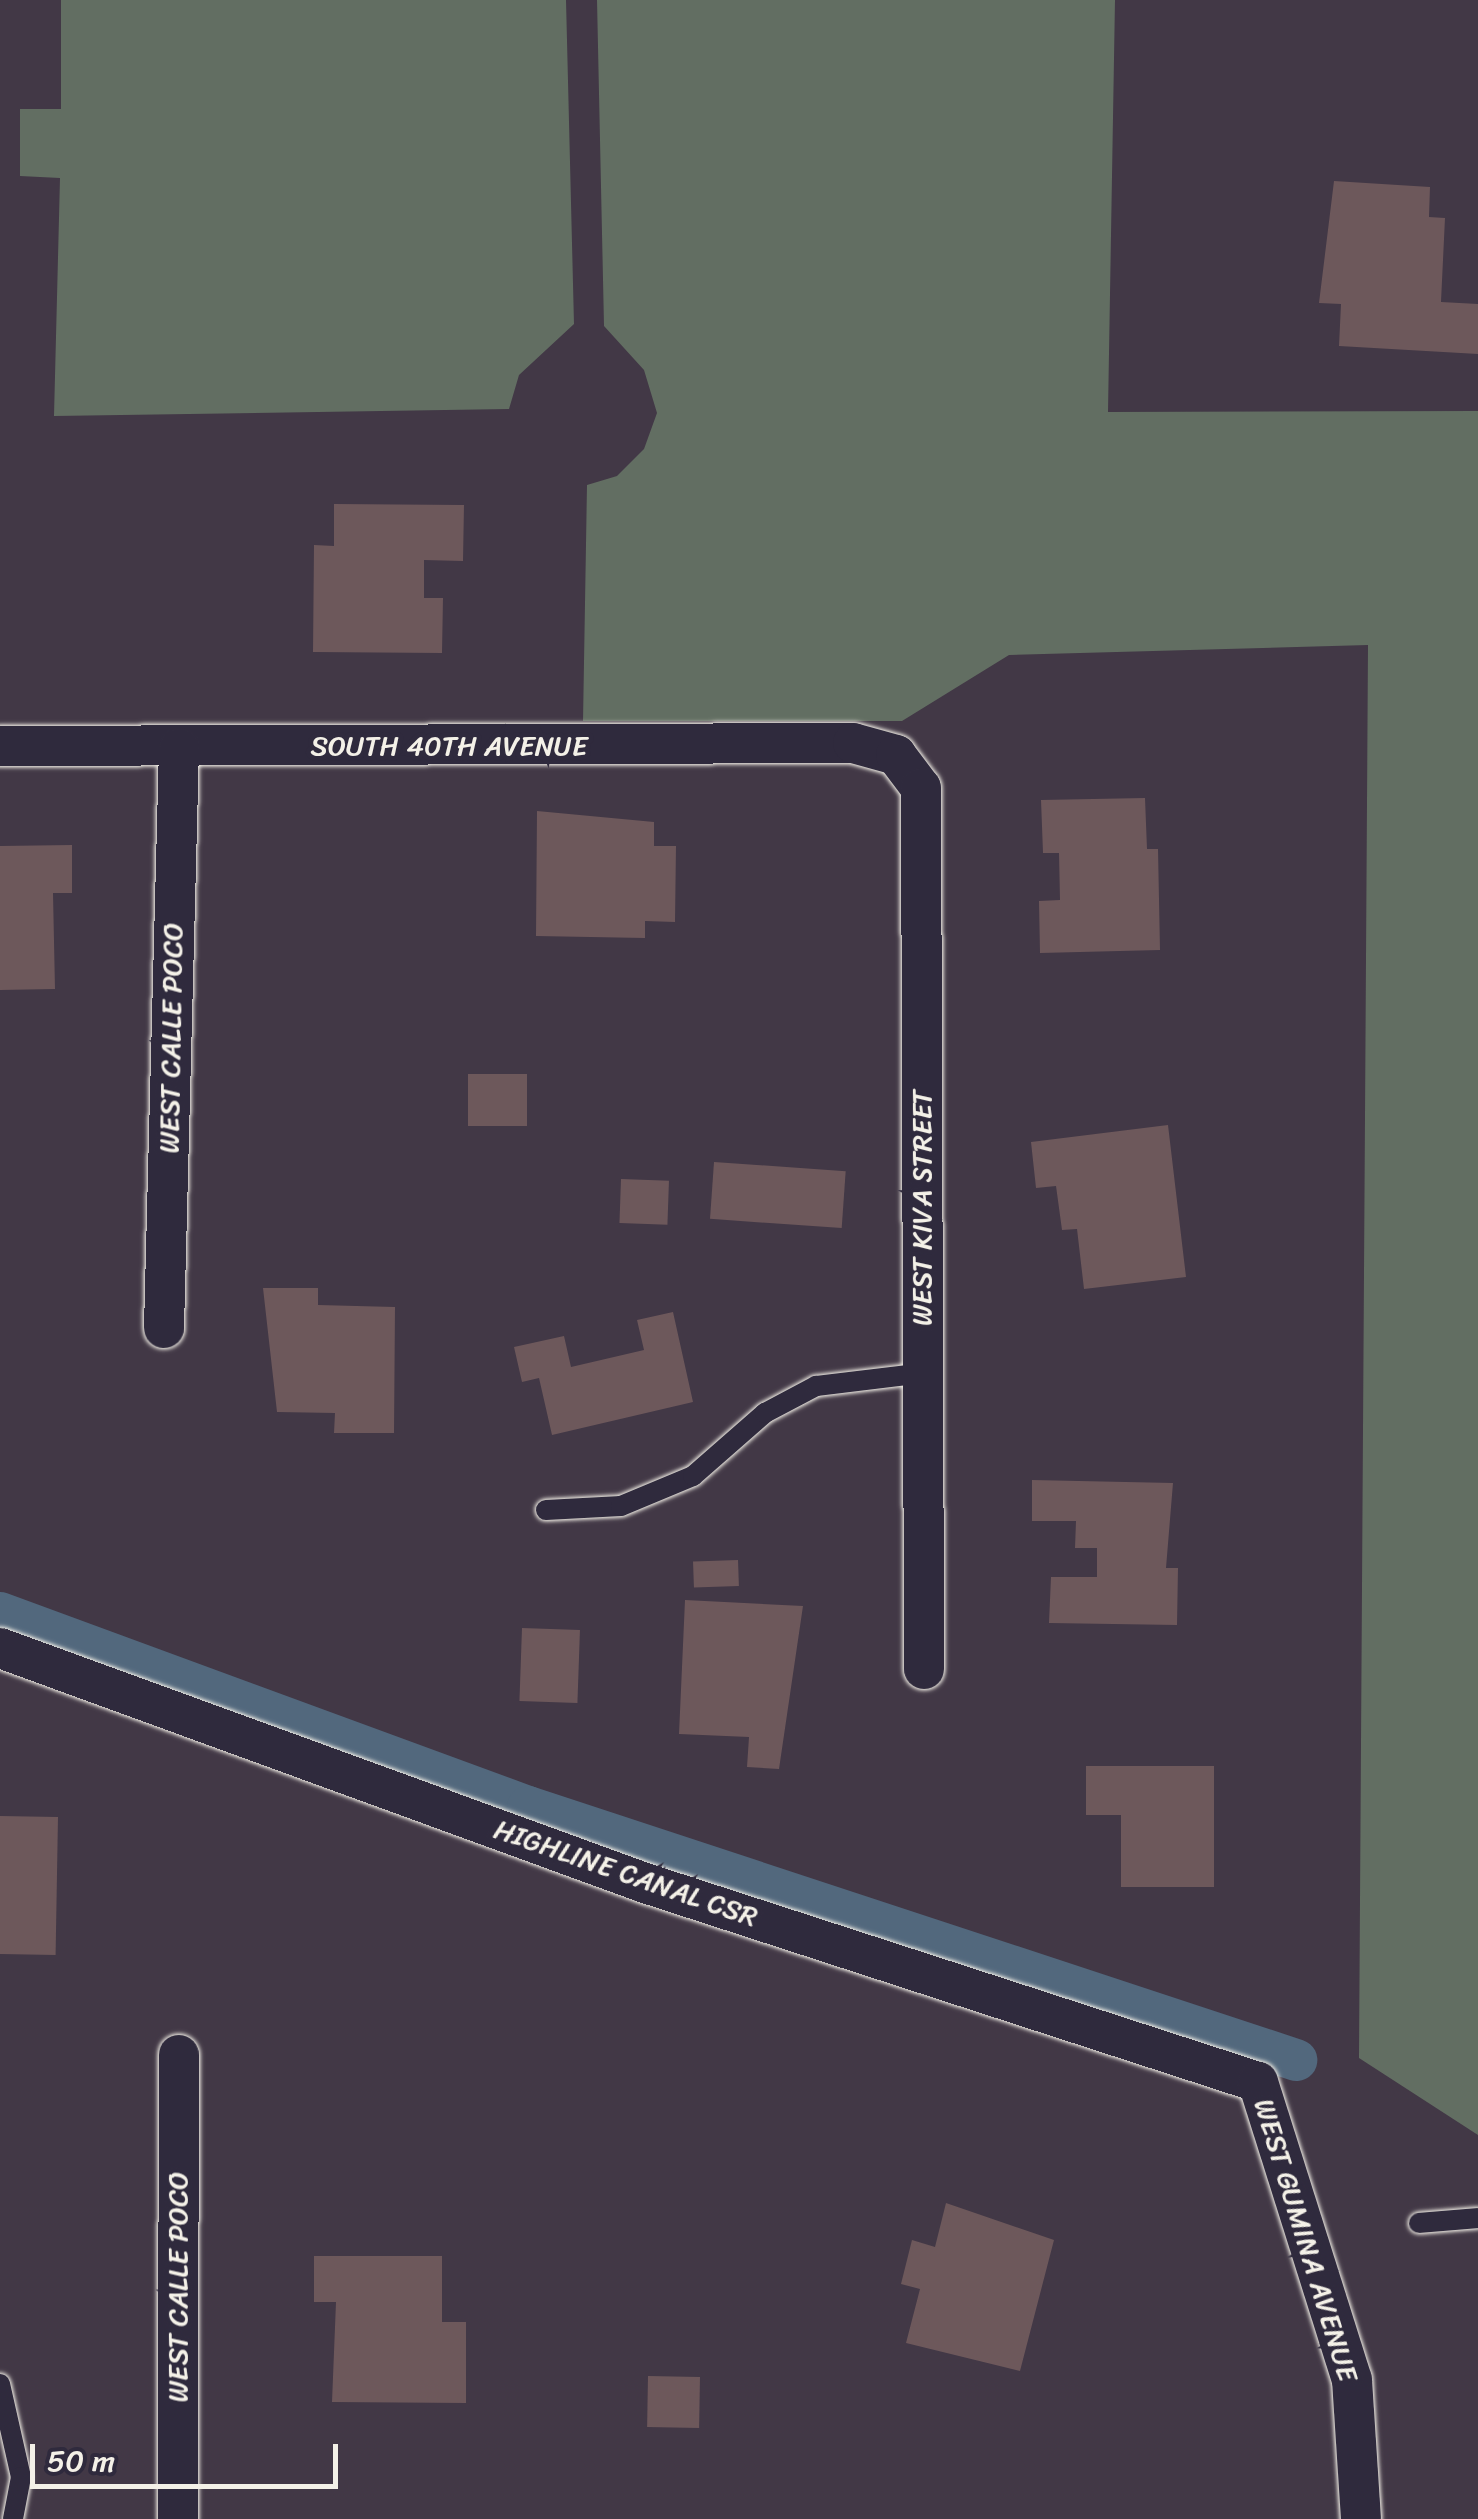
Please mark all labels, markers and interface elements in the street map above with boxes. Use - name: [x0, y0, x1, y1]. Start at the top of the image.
- street label: SOUTH 40TH AVENUE: [310, 729, 588, 763]
- street label: WEST CALLE POCO: [152, 922, 190, 1154]
- street label: WEST KIVA STREET: [905, 1087, 939, 1329]
- street label: HIGHLINE CANAL CSR: [489, 1812, 763, 1934]
- street label: WEST GUMINA AVENUE: [1247, 2095, 1365, 2385]
- street label: WEST CALLE POCO: [161, 2171, 195, 2403]
- scale bar: [35, 2424, 342, 2486]
- text: 50 m: [47, 2434, 115, 2488]

